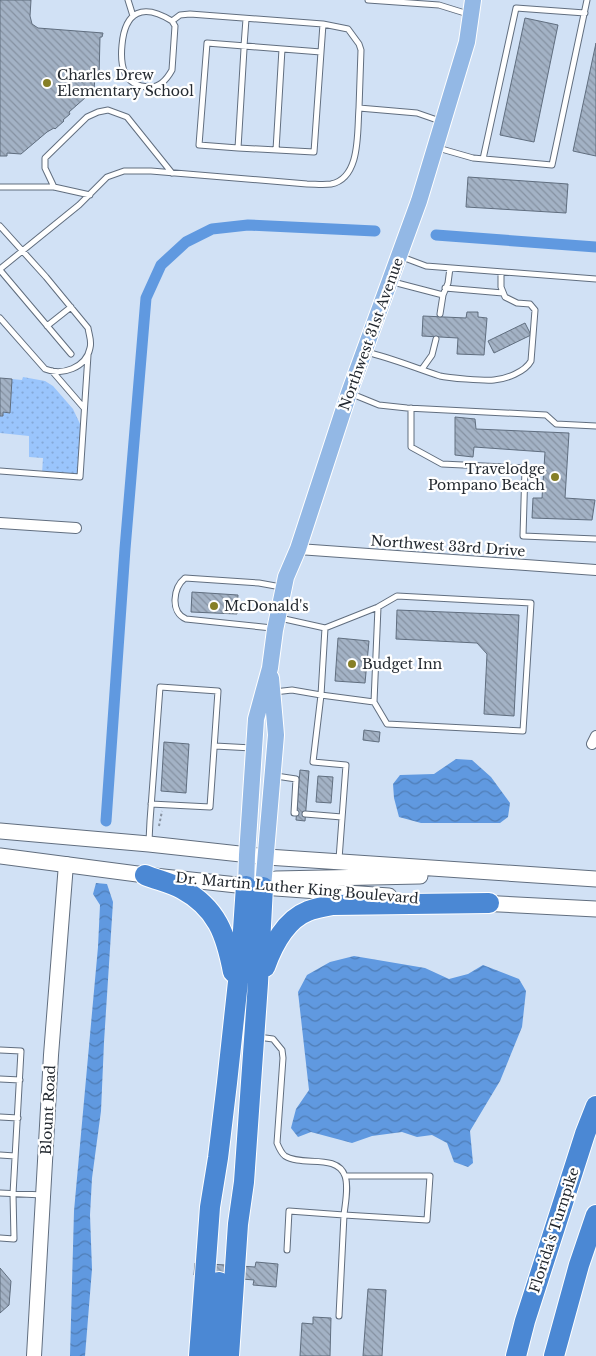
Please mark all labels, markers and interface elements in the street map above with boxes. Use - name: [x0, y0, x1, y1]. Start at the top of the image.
- place label: Charles Drew Elementary School: [57, 66, 194, 100]
- marker: Charles Drew Elementary School: [41, 77, 53, 89]
- street label: Northwest 31st Avenue: [335, 255, 407, 413]
- place label: Travelodge Pompano Beach: [428, 460, 545, 494]
- marker: Travelodge Pompano Beach: [549, 471, 561, 483]
- street label: Northwest 33rd Drive: [370, 532, 526, 560]
- place label: McDonald's: [224, 597, 309, 615]
- marker: McDonald's: [208, 600, 220, 612]
- place label: Budget Inn: [362, 655, 443, 673]
- marker: Budget Inn: [346, 658, 358, 670]
- street label: Dr. Martin Luther King Boulevard: [175, 868, 420, 908]
- street label: Blount Road: [37, 1064, 59, 1155]
- street label: Florida's Turnpike: [525, 1165, 583, 1295]

